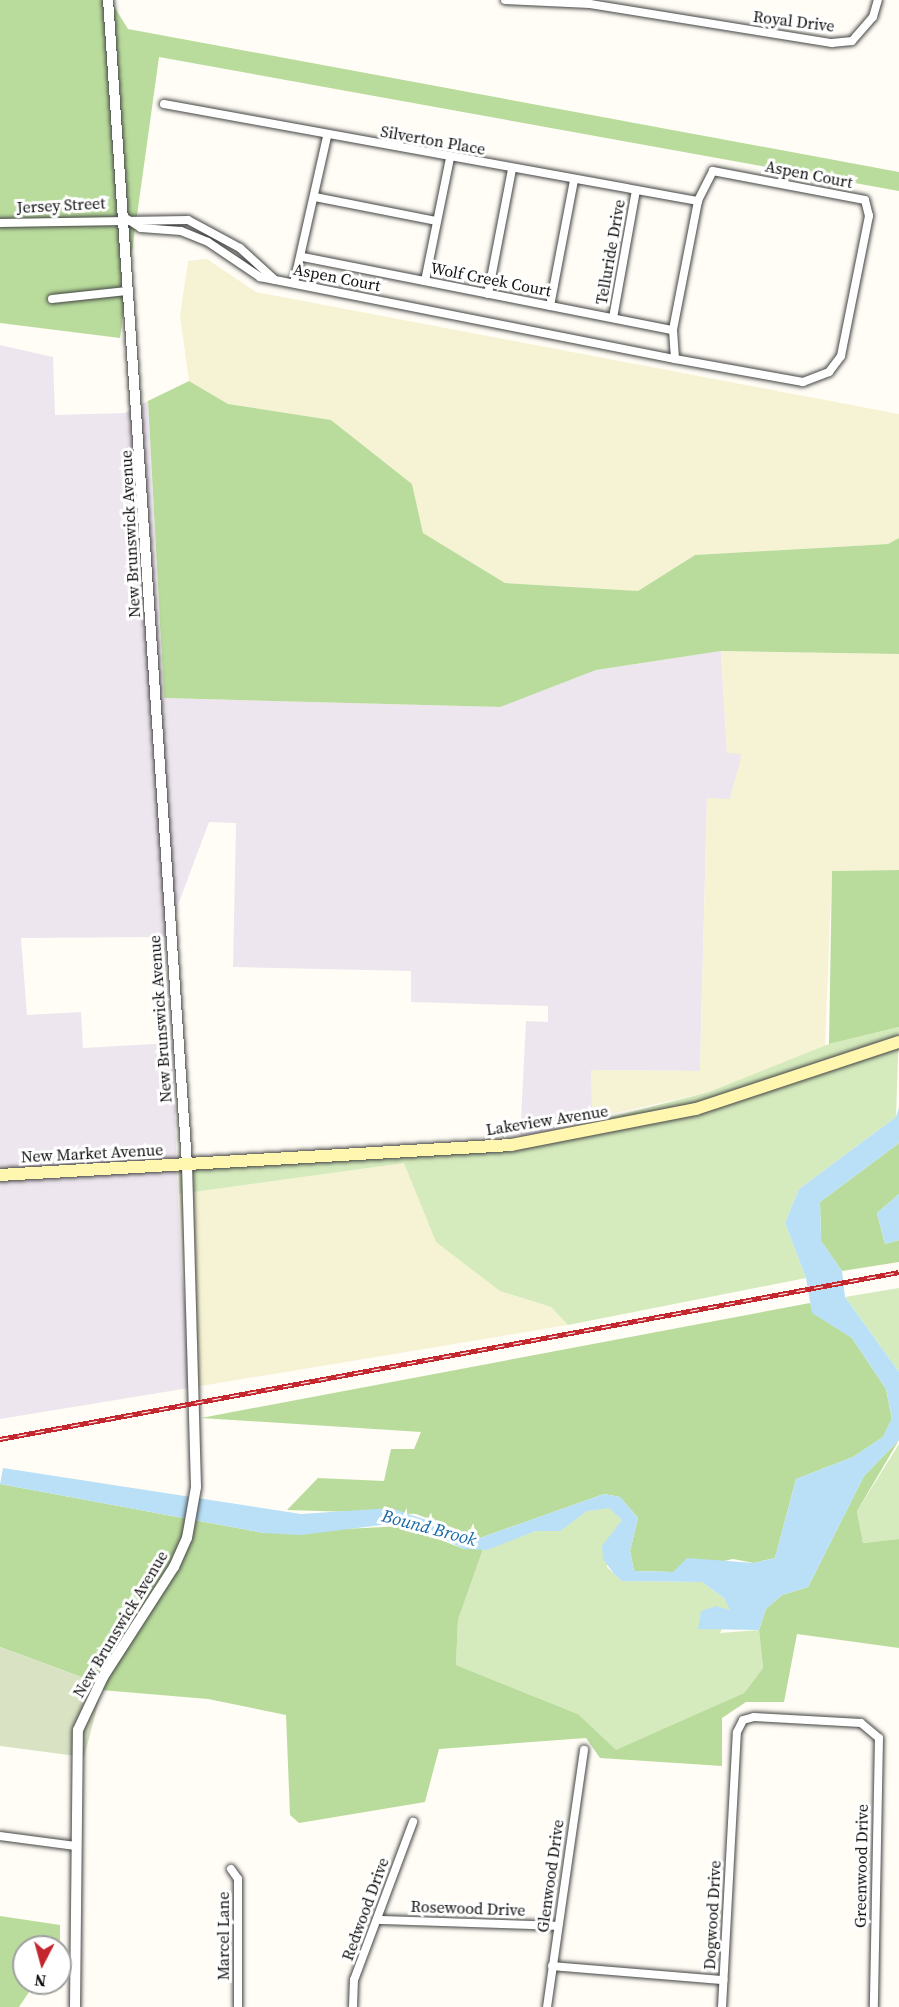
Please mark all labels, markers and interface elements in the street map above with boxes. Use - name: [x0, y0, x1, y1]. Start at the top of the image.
- street label: Royal Drive: [752, 6, 836, 36]
- street label: Silverton Place: [379, 121, 487, 159]
- street label: Aspen Court: [764, 156, 854, 192]
- street label: Jersey Street: [16, 193, 106, 217]
- street label: Telluride Drive: [591, 198, 629, 306]
- street label: Wolf Creek Court: [429, 258, 553, 300]
- street label: Aspen Court: [292, 259, 382, 295]
- street label: New Brunswick Avenue: [116, 450, 144, 618]
- street label: New Brunswick Avenue: [145, 935, 175, 1103]
- street label: Lakeview Avenue: [485, 1101, 609, 1139]
- street label: New Market Avenue: [20, 1140, 164, 1166]
- water label: Bound Brook: [379, 1505, 479, 1551]
- street label: New Brunswick Avenue: [69, 1547, 171, 1701]
- street label: Greenwood Drive: [850, 1804, 872, 1928]
- street label: Glenwood Drive: [533, 1818, 567, 1934]
- street label: Redwood Drive: [337, 1855, 393, 1963]
- street label: Dogwood Drive: [700, 1860, 724, 1970]
- street label: Marcel Lane: [213, 1892, 233, 1980]
- street label: Rosewood Drive: [410, 1896, 526, 1920]
- north arrow: [12, 1935, 72, 1995]
- text: N: [33, 1969, 47, 1992]

